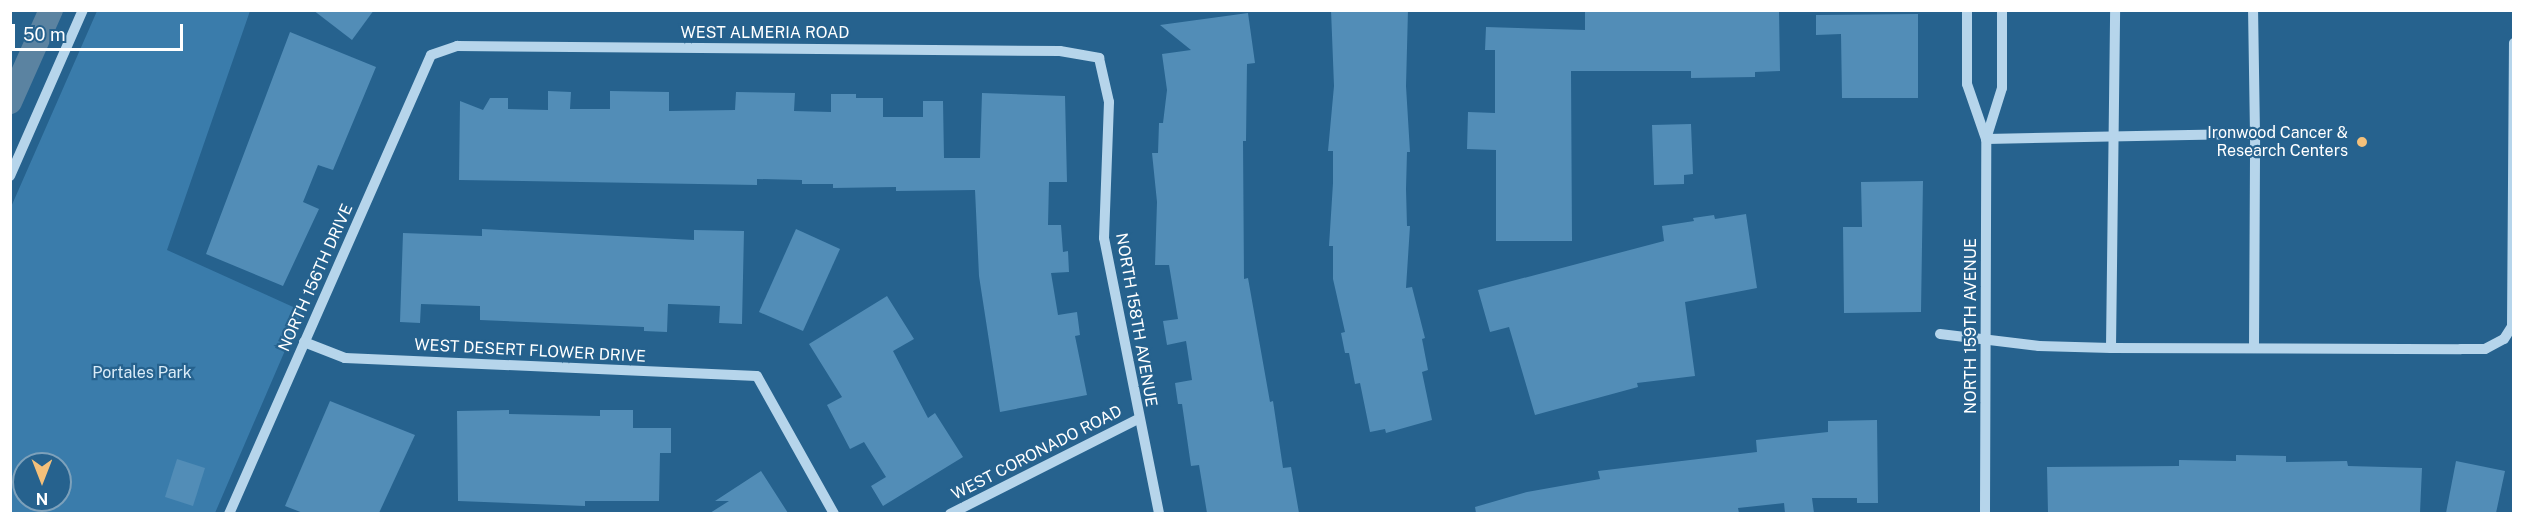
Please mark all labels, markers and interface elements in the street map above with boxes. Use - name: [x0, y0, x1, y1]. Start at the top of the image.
- scale bar: [15, 12, 186, 50]
- street label: WEST ALMERIA ROAD: [681, 23, 849, 43]
- text: 50 m: [23, 24, 66, 45]
- place label: Ironwood Cancer & Research Centers: [2207, 123, 2348, 161]
- marker: Ironwood Cancer & Research Centers: [2353, 133, 2371, 151]
- street label: NORTH 156TH DRIVE: [275, 201, 357, 355]
- street label: NORTH 158TH AVENUE: [1111, 232, 1161, 408]
- street label: NORTH 159TH AVENUE: [1961, 238, 1981, 414]
- street label: WEST DESERT FLOWER DRIVE: [414, 335, 646, 367]
- park label: Portales Park: [92, 363, 192, 383]
- street label: WEST CORONADO ROAD: [949, 402, 1125, 504]
- north arrow: [12, 452, 72, 512]
- text: N: [36, 489, 48, 508]

